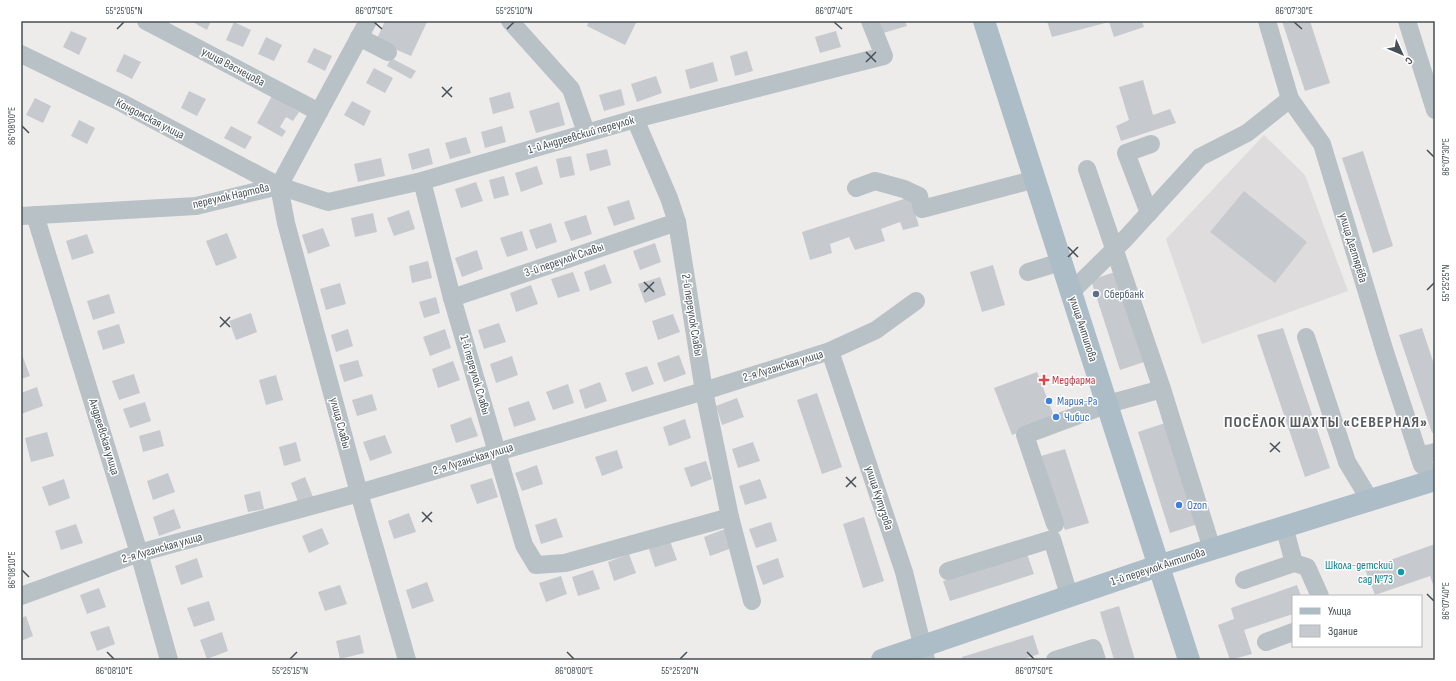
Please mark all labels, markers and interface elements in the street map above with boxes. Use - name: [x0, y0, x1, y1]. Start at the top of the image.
- text: 55°25'05"N: [105, 5, 143, 17]
- text: 86°07'50"E: [355, 5, 393, 17]
- text: 55°25'10"N: [496, 5, 532, 17]
- text: 86°07'40"E: [815, 5, 853, 17]
- text: 86°07'30"E: [1275, 5, 1313, 17]
- north arrow: [1382, 34, 1422, 74]
- street label: улица Васнецова: [199, 44, 268, 90]
- text: С: [1402, 54, 1415, 67]
- street label: Кондомская улица: [113, 95, 187, 143]
- text: 86°08'00"E: [6, 107, 18, 145]
- street label: 1-й Андреевский переулок: [526, 113, 636, 157]
- text: 86°07'30"E: [1440, 138, 1452, 176]
- street label: переулок Нартова: [191, 180, 271, 212]
- street label: улица Дегтярёва: [1335, 211, 1371, 285]
- street label: 3-й переулок Славы: [522, 239, 606, 281]
- text: 55°25'25"N: [1440, 265, 1452, 301]
- street label: 2-й переулок Славы: [678, 273, 706, 357]
- place label: Сбербанк: [1104, 287, 1144, 302]
- marker: Сбербанк: [1091, 289, 1101, 299]
- street label: улица Антипова: [1065, 294, 1101, 364]
- street label: 1-й переулок Славы: [456, 333, 494, 417]
- street label: 2-я Луганская улица: [741, 347, 825, 385]
- place label: Медфарма: [1052, 373, 1096, 388]
- marker: Медфарма: [1039, 375, 1049, 385]
- place label: Мария-Ра: [1057, 394, 1098, 409]
- street label: Андреевская улица: [85, 396, 123, 477]
- street label: улица Славы: [326, 396, 354, 450]
- marker: Мария-Ра: [1044, 396, 1054, 406]
- place label: Чибис: [1064, 410, 1090, 425]
- marker: Чибис: [1051, 412, 1061, 422]
- district label: ПОСЁЛОК ШАХТЫ «СЕВЕРНАЯ»: [1224, 413, 1428, 432]
- street label: 2-я Луганская улица: [431, 440, 515, 478]
- street label: улица Кутузова: [862, 464, 896, 532]
- place label: Ozon: [1187, 498, 1207, 513]
- marker: Ozon: [1174, 500, 1184, 510]
- street label: 2-я Луганская улица: [120, 529, 204, 567]
- street label: 1-й переулок Антипова: [1109, 545, 1207, 589]
- text: 86°08'10"E: [6, 551, 18, 589]
- place label: Школа-детский сад №73: [1325, 558, 1393, 587]
- marker: Школа-детский сад №73: [1396, 567, 1406, 577]
- text: 86°07'40"E: [1440, 582, 1452, 620]
- legend: [1292, 595, 1422, 647]
- text: Улица: [1328, 604, 1352, 619]
- text: Здание: [1328, 624, 1358, 639]
- text: 86°08'10"E: [95, 665, 133, 677]
- text: 55°25'15"N: [272, 665, 308, 677]
- text: 86°08'00"E: [555, 665, 593, 677]
- text: 55°25'20"N: [661, 665, 699, 677]
- text: 86°07'50"E: [1015, 665, 1053, 677]

